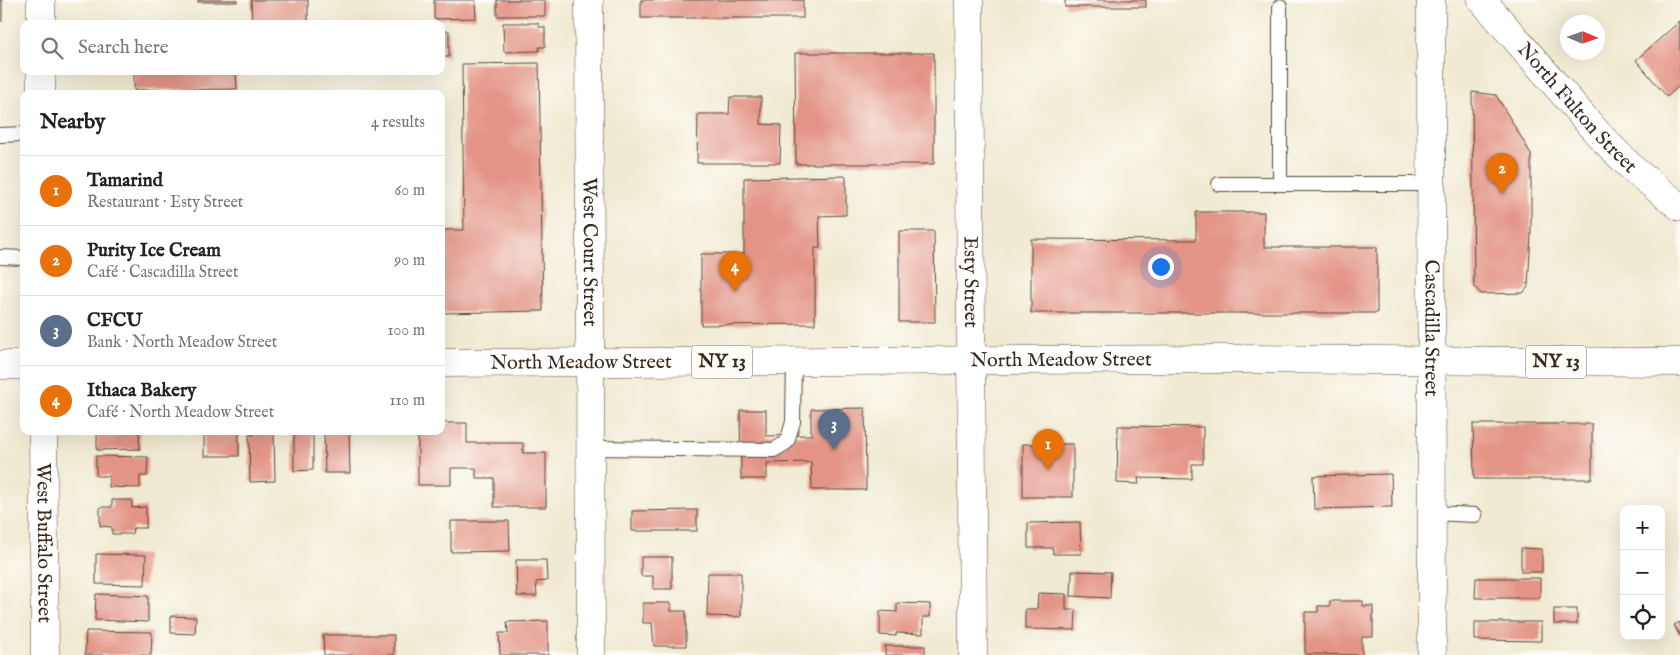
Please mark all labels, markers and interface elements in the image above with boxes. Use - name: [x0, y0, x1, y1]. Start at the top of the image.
- north arrow: [1560, 15, 1605, 60]
- search box: [20, 20, 445, 75]
- icon: search: [38, 34, 66, 62]
- text: Search here: [78, 36, 169, 60]
- street label: North Fulton Street: [1512, 37, 1643, 179]
- text: Nearby: [40, 109, 105, 136]
- text: 4 results: [371, 113, 425, 133]
- pin: 2: [1486, 153, 1518, 194]
- text: Tamarind: [87, 169, 163, 193]
- street label: West Court Street: [577, 177, 602, 327]
- text: 1: [53, 181, 59, 201]
- text: 60 m: [395, 181, 425, 201]
- text: Restaurant · Esty Street: [87, 193, 243, 213]
- street label: Esty Street: [958, 236, 984, 328]
- text: Purity Ice Cream: [87, 239, 221, 263]
- text: 2: [52, 251, 60, 271]
- text: 90 m: [394, 251, 425, 271]
- pin: 4: [719, 251, 751, 292]
- your location: [1148, 254, 1174, 280]
- street label: Cascadilla Street: [1419, 259, 1444, 397]
- text: Café · Cascadilla Street: [87, 263, 238, 283]
- text: CFCU: [87, 309, 142, 333]
- text: 3: [53, 321, 59, 341]
- text: 100 m: [388, 321, 425, 341]
- text: Bank · North Meadow Street: [87, 333, 277, 353]
- road number: NY 13: [692, 346, 752, 378]
- road number: NY 13: [1526, 346, 1586, 378]
- street label: North Meadow Street: [970, 347, 1152, 373]
- street label: North Meadow Street: [490, 349, 672, 375]
- text: Ithaca Bakery: [87, 379, 196, 403]
- text: 4: [52, 391, 60, 411]
- text: 110 m: [389, 391, 425, 411]
- text: Café · North Meadow Street: [87, 403, 274, 423]
- pin: 3: [818, 409, 850, 450]
- pin: 1: [1032, 429, 1064, 470]
- street label: West Buffalo Street: [31, 463, 57, 623]
- map controls: [1620, 505, 1665, 640]
- button: +: [1620, 505, 1665, 550]
- button: −: [1620, 550, 1665, 595]
- button: locate: [1620, 595, 1665, 640]

